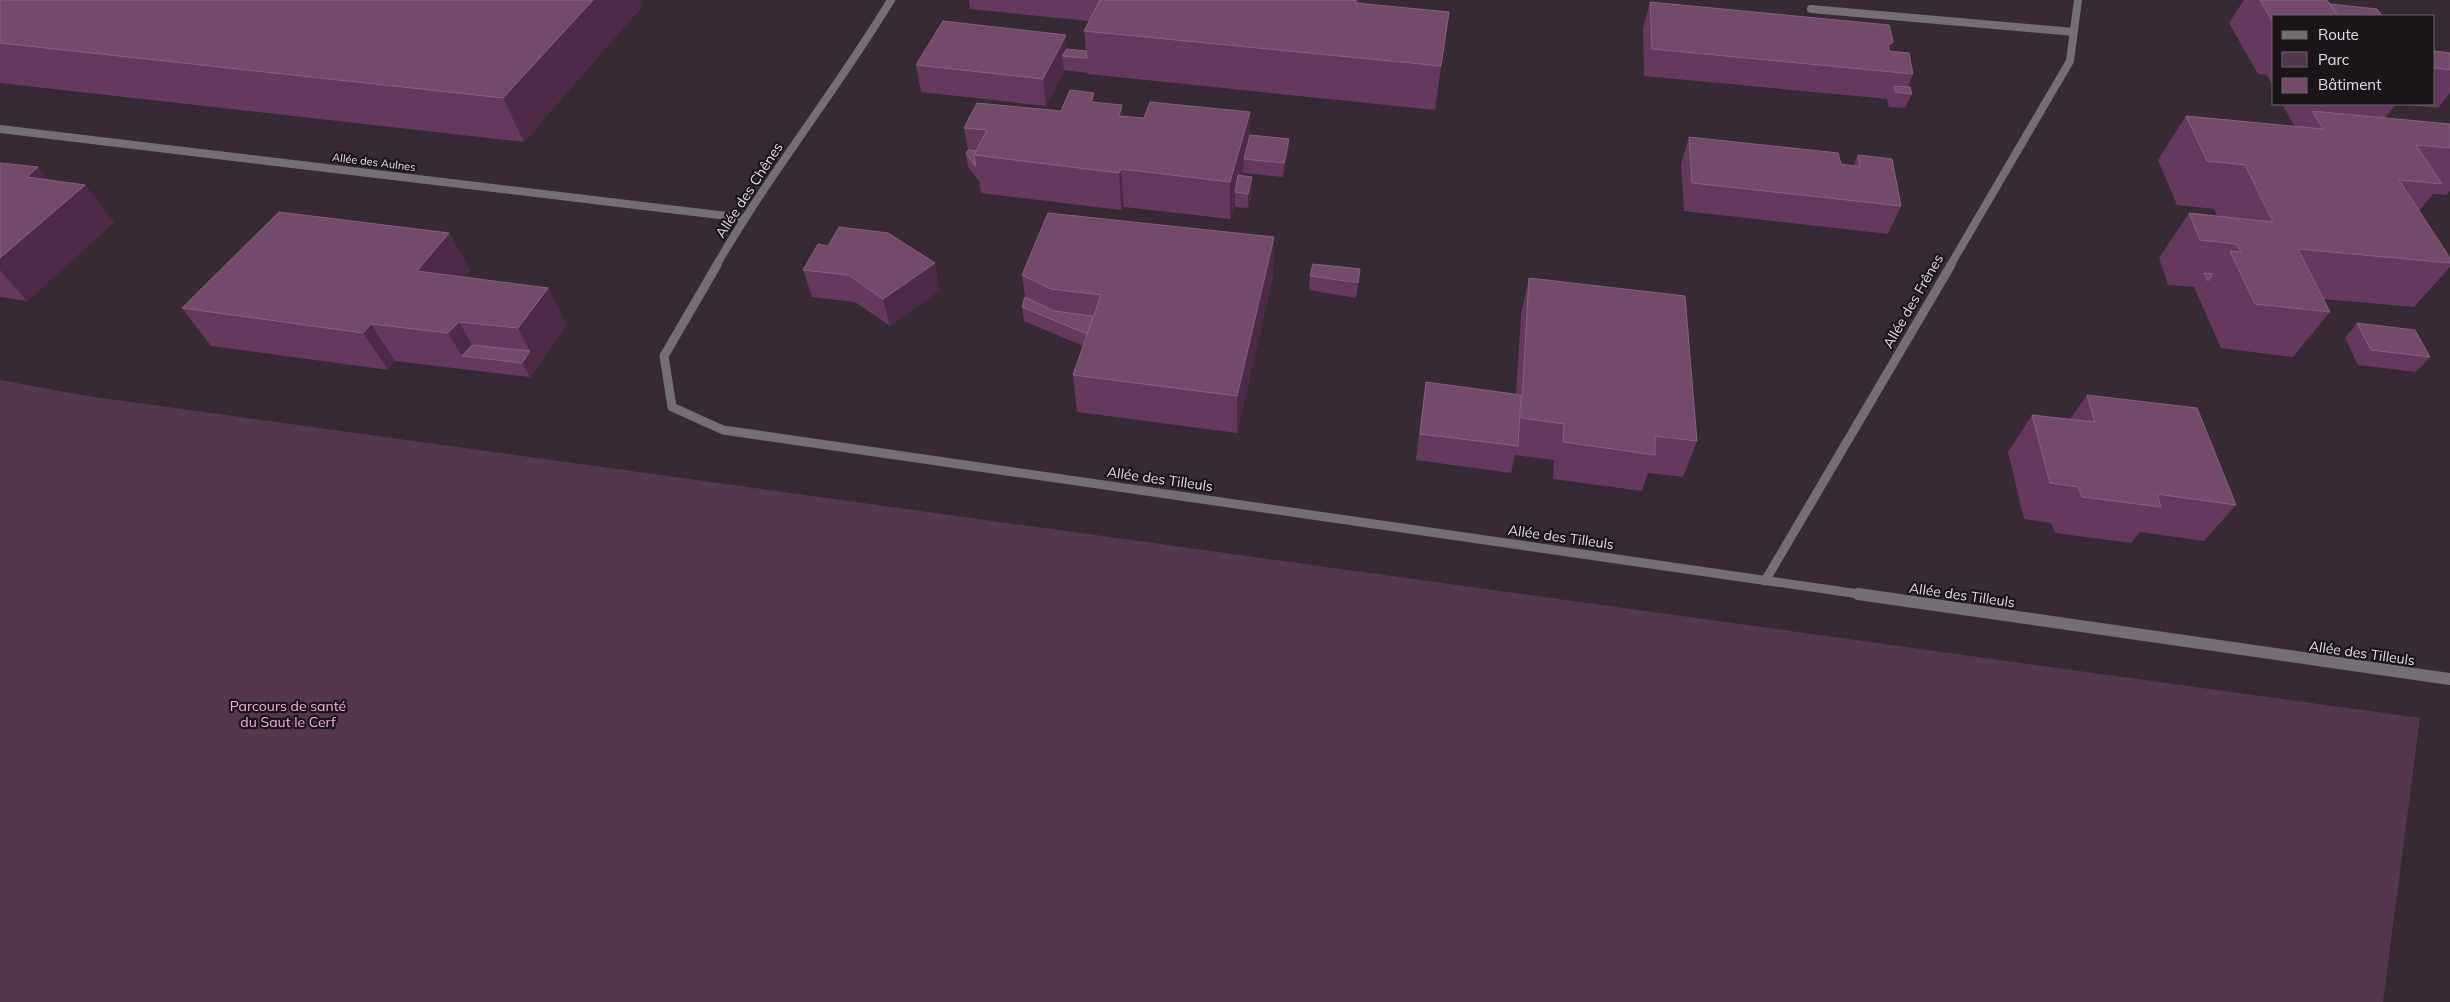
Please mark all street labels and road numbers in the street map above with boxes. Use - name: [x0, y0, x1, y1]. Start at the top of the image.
- street label: Allée des Chênes: [711, 139, 787, 241]
- street label: Allée des Aulnes: [331, 150, 417, 174]
- street label: Allée des Frênes: [1879, 251, 1947, 351]
- street label: Allée des Tilleuls: [1106, 463, 1214, 495]
- street label: Allée des Tilleuls: [1507, 521, 1615, 553]
- street label: Allée des Tilleuls: [1908, 579, 2016, 611]
- street label: Allée des Tilleuls: [2308, 637, 2416, 669]

